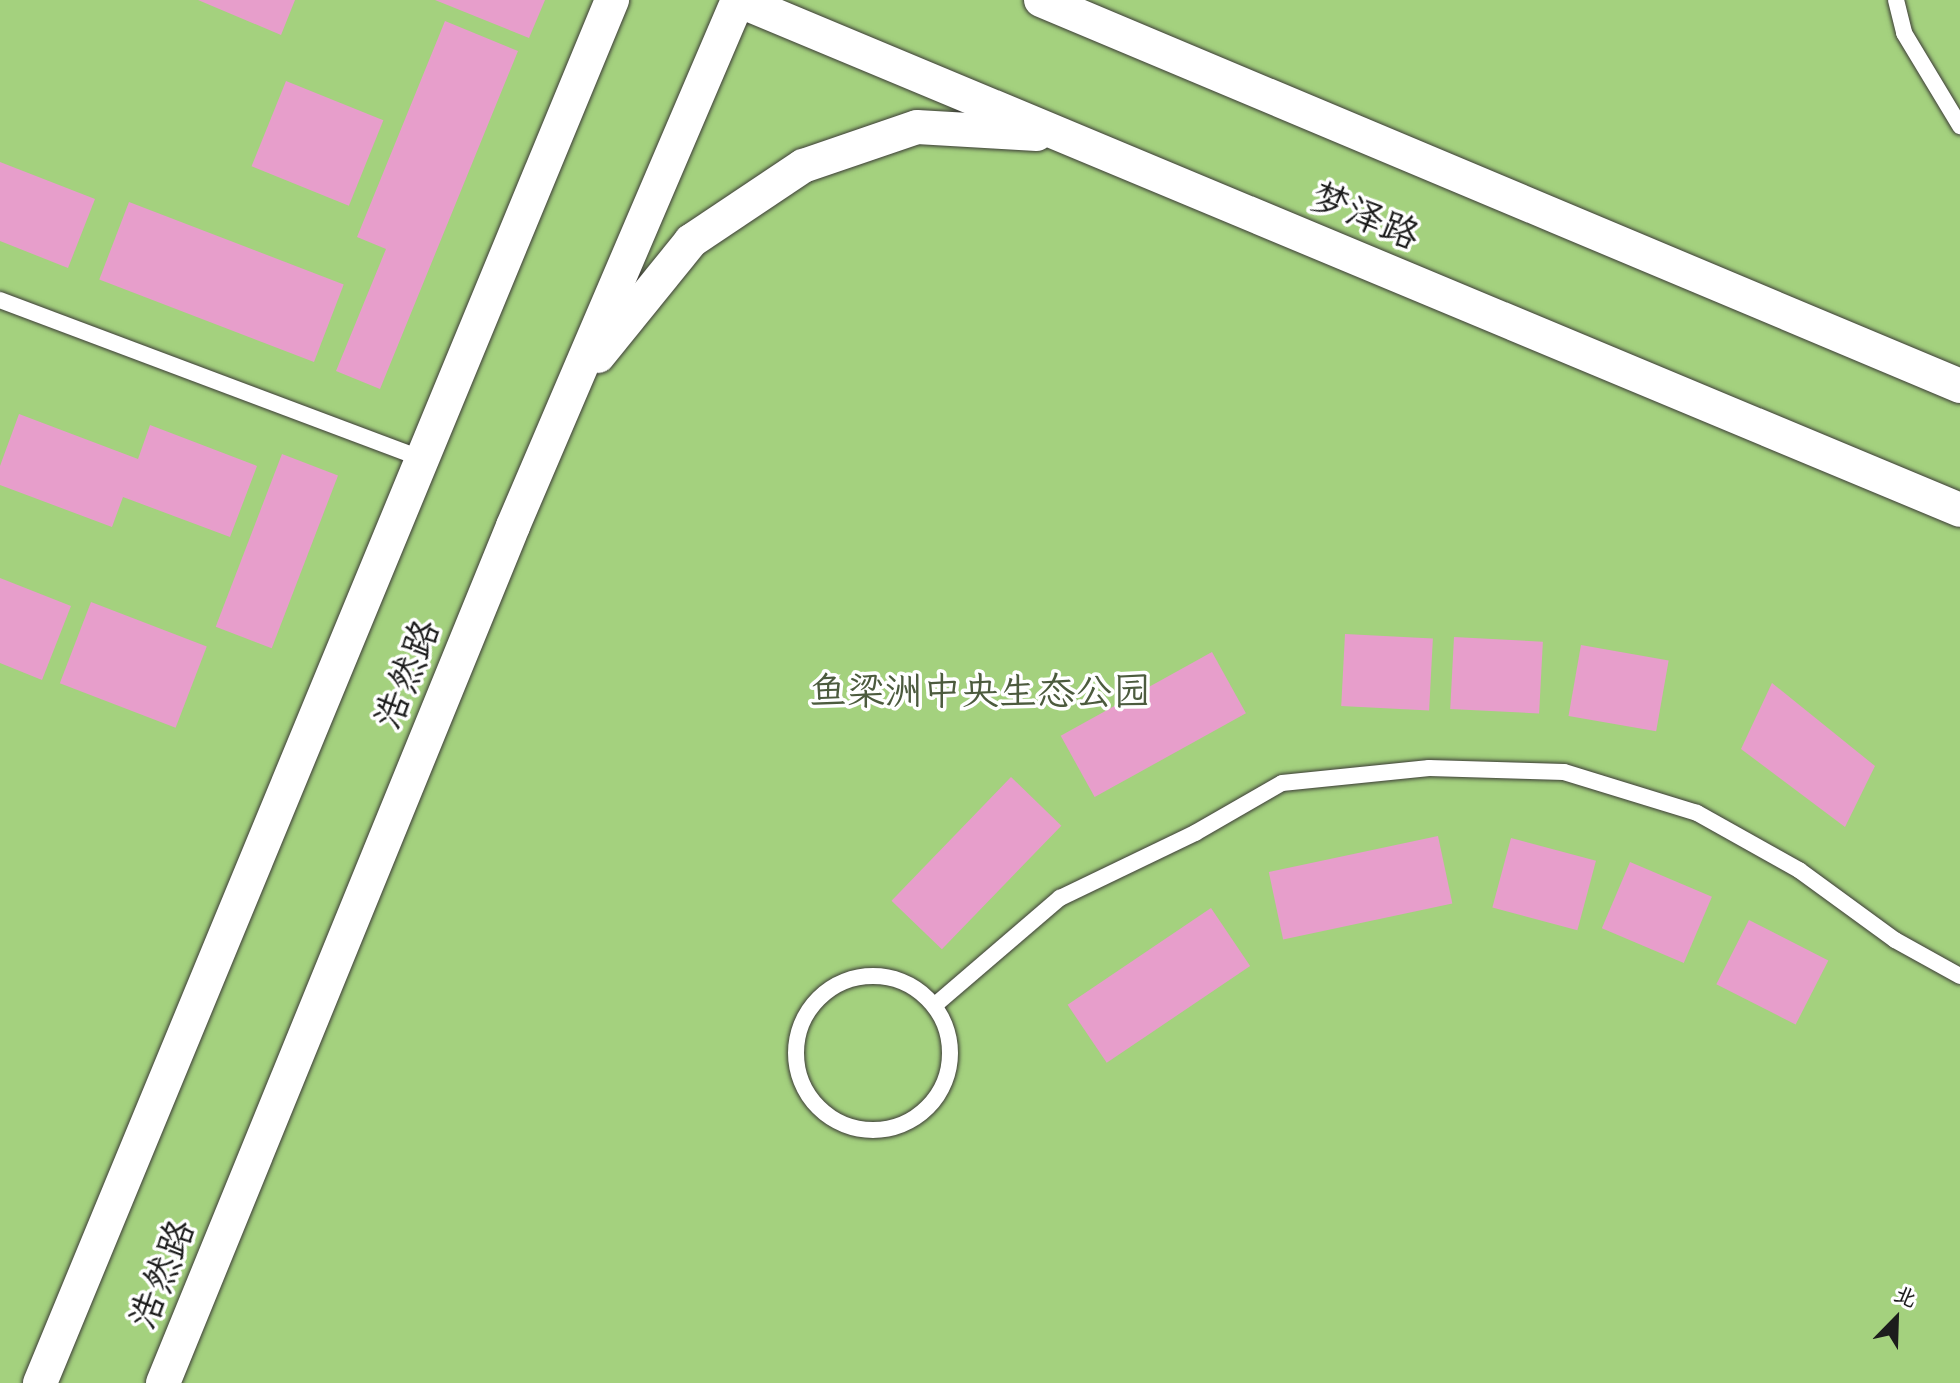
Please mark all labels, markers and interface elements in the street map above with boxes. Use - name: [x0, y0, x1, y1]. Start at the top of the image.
- street label: 梦泽路: [1304, 173, 1426, 259]
- street label: 浩然路: [365, 613, 449, 735]
- park label: 鱼梁洲中央生态公园: [809, 669, 1151, 715]
- street label: 浩然路: [120, 1213, 204, 1335]
- north arrow: [1856, 1279, 1936, 1359]
- text: 北: [1890, 1280, 1921, 1314]

